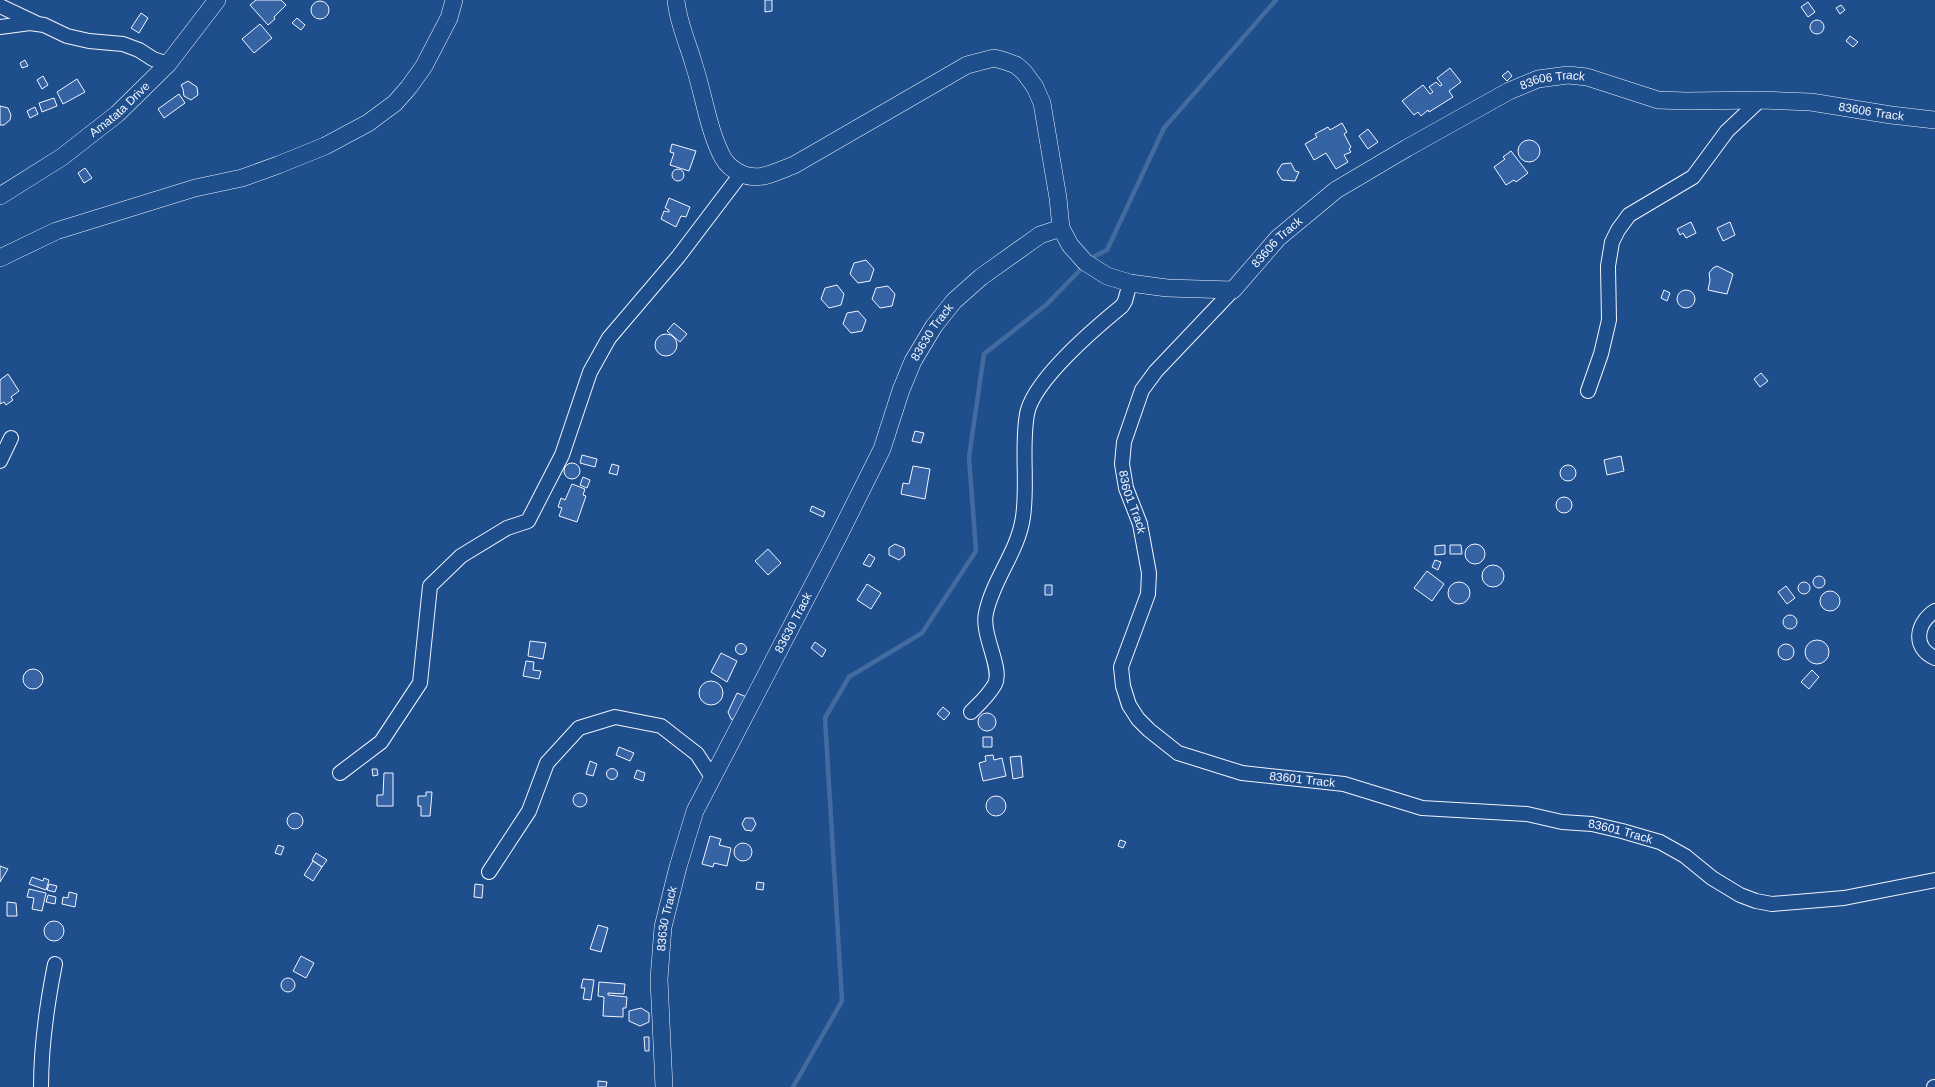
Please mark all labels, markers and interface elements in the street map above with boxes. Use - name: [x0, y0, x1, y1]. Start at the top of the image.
- street label: 83606 Track: [1518, 68, 1587, 93]
- street label: Amatata Drive: [87, 79, 153, 140]
- street label: 83606 Track: [1837, 100, 1906, 124]
- street label: 83606 Track: [1249, 213, 1306, 271]
- street label: 83630 Track: [908, 300, 957, 363]
- street label: 83601 Track: [1116, 469, 1149, 536]
- street label: 83630 Track: [772, 589, 815, 655]
- street label: 83601 Track: [1269, 769, 1337, 790]
- street label: 83601 Track: [1588, 817, 1655, 847]
- street label: 83630 Track: [654, 884, 680, 952]

